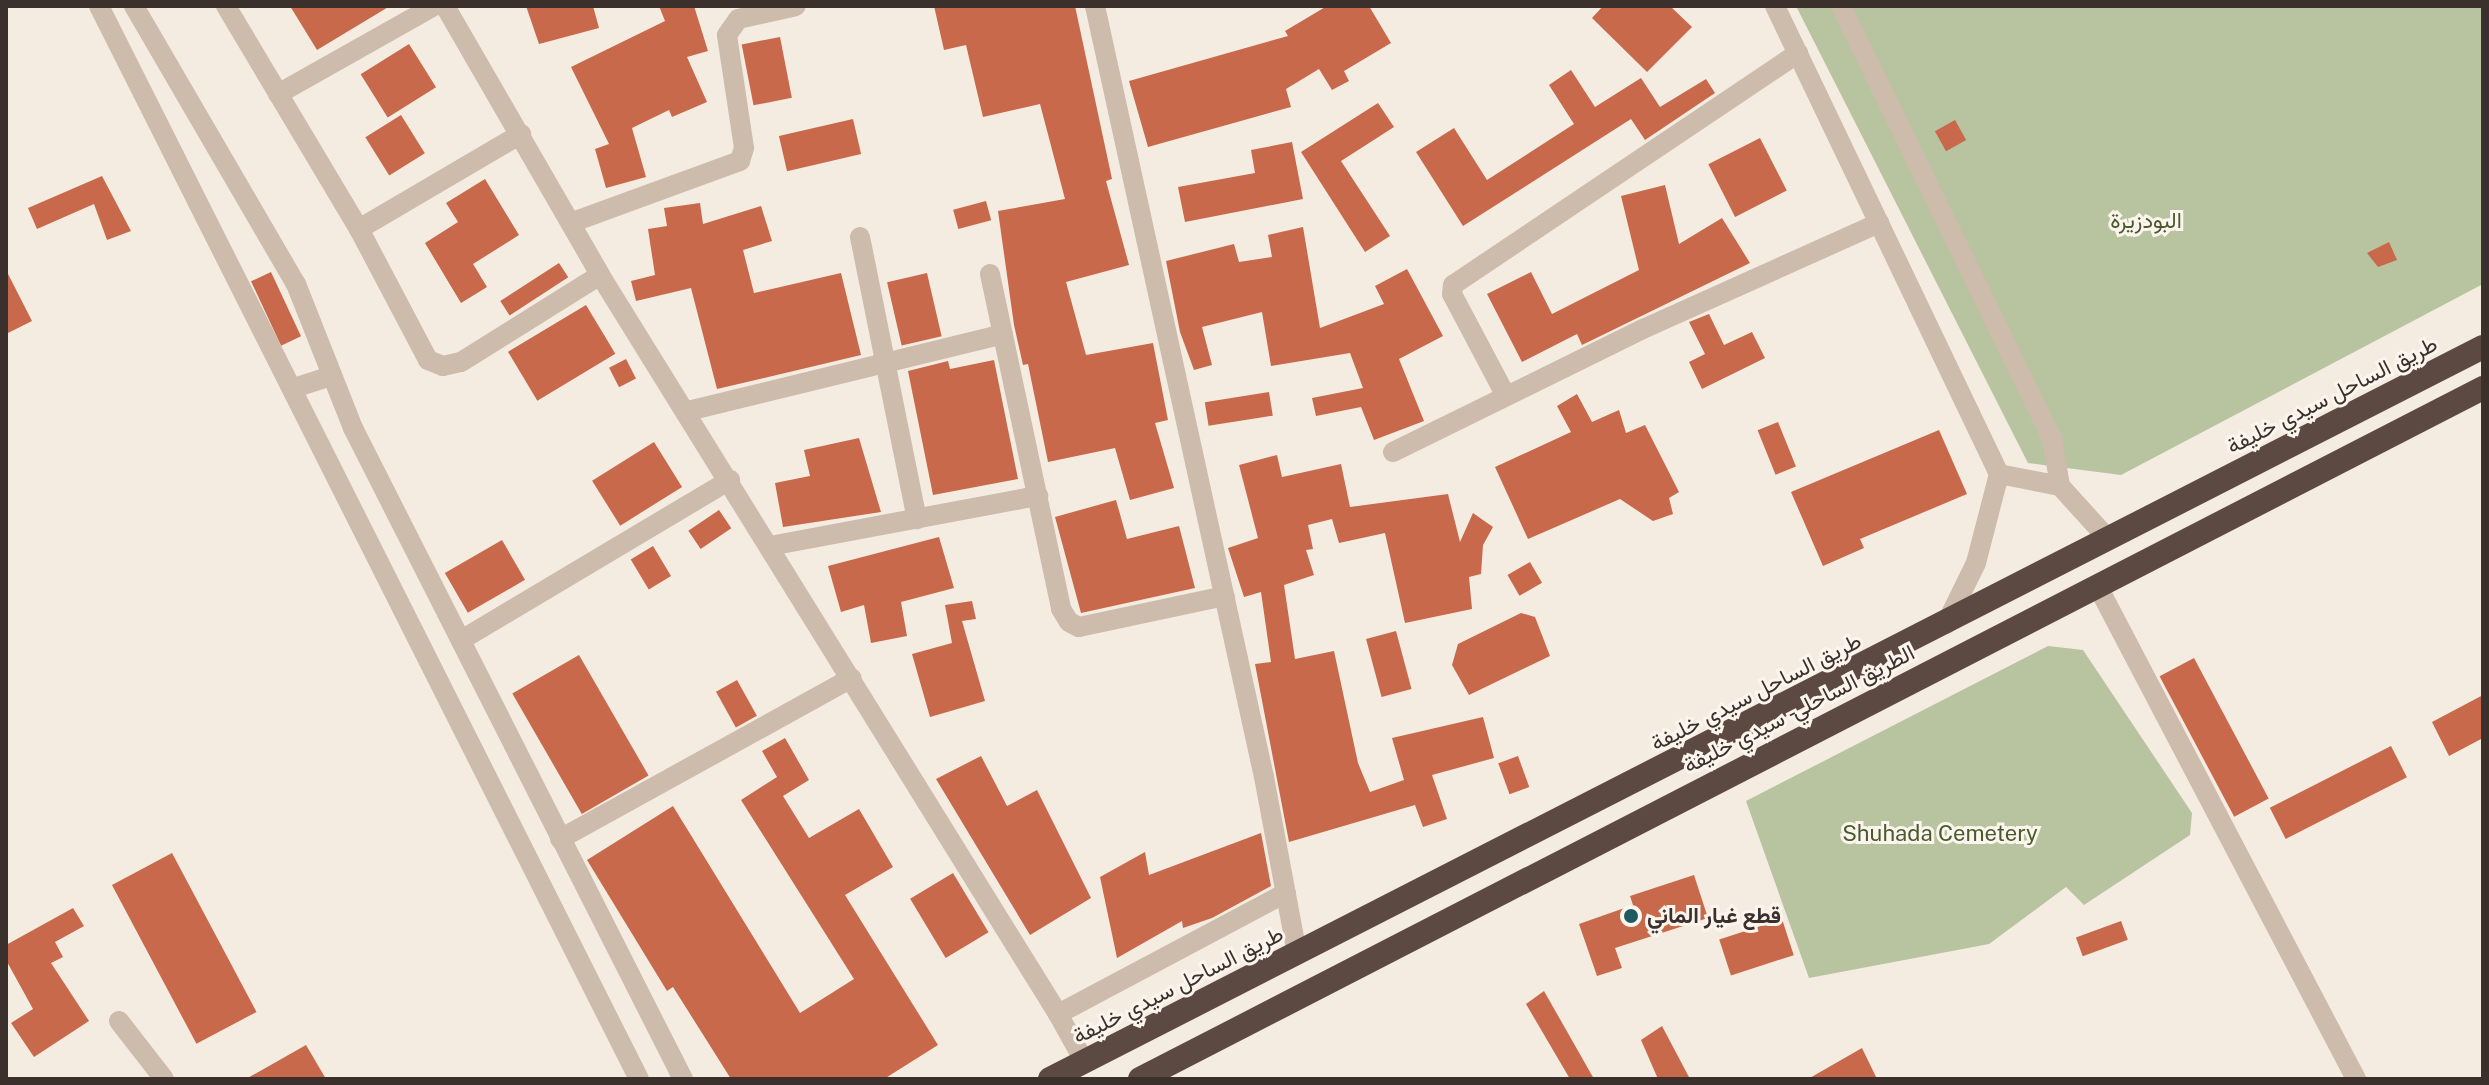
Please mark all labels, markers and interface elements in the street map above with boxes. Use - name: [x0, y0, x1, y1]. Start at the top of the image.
- park label: البودزيرة: [2110, 208, 2182, 234]
- street label: طريق الساحل سيدي خليفة: [2222, 330, 2442, 460]
- street label: طريق الساحل سيدي خليفة: [1646, 627, 1866, 757]
- street label: الطريق الساحلي- سيدي خليفة: [1677, 638, 1921, 780]
- park label: Shuhada Cemetery: [1842, 821, 2038, 847]
- place label: قطع غيار الماني: [1647, 903, 1781, 929]
- marker: قطع غيار الماني: [1622, 907, 1640, 925]
- street label: طريق الساحل سيدي خليفة: [1068, 920, 1288, 1050]

